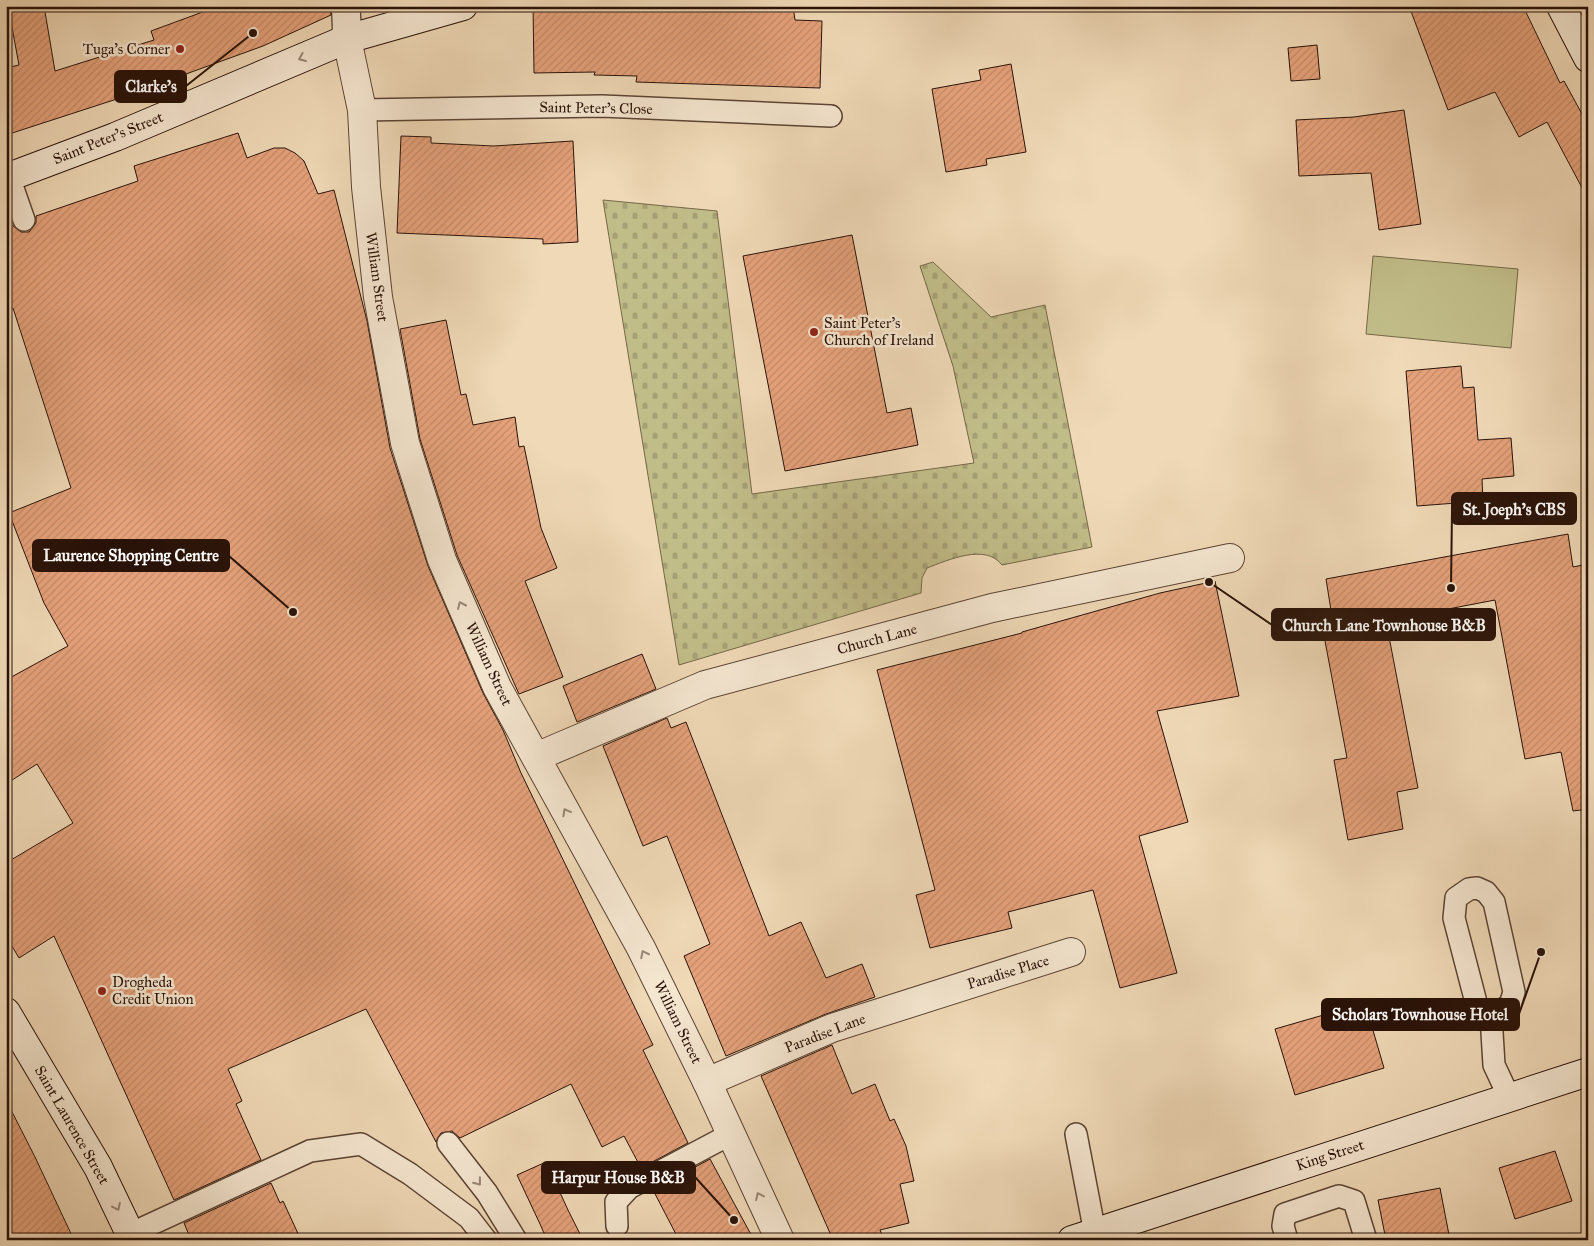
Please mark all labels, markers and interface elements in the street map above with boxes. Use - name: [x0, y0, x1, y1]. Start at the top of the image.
- place label: Tuga’s Corner: [83, 40, 170, 58]
- marker: Tuga’s Corner: [174, 43, 186, 55]
- one-way arrow: [299, 52, 307, 62]
- callout: Clarke’s: [115, 71, 186, 102]
- text: Clarke’s: [125, 77, 177, 96]
- street label: Saint Peter's Close: [539, 98, 653, 118]
- street label: Saint Peter's Street: [50, 107, 166, 168]
- street label: William Street: [362, 231, 392, 324]
- place label: Saint Peter's Church of Ireland: [824, 314, 935, 349]
- marker: Saint Peter's Church of Ireland: [808, 326, 820, 338]
- callout: St. Joeph's CBS: [1452, 493, 1576, 524]
- text: St. Joeph's CBS: [1462, 500, 1566, 520]
- callout: Laurence Shopping Centre: [33, 540, 229, 571]
- text: Laurence Shopping Centre: [43, 546, 219, 566]
- one-way arrow: [457, 601, 468, 610]
- callout: Church Lane Townhouse B&B: [1272, 609, 1495, 640]
- text: Church Lane Townhouse B&B: [1282, 616, 1486, 635]
- street label: William Street: [462, 619, 516, 709]
- street label: Church Lane: [835, 620, 919, 658]
- one-way arrow: [562, 808, 572, 817]
- one-way arrow: [640, 951, 650, 960]
- street label: Paradise Place: [965, 951, 1051, 993]
- place label: Drogheda Credit Union: [112, 973, 194, 1008]
- street label: William Street: [650, 978, 706, 1067]
- marker: Drogheda Credit Union: [96, 985, 108, 997]
- callout: Scholars Townhouse Hotel: [1322, 999, 1519, 1030]
- text: Scholars Townhouse Hotel: [1332, 1005, 1509, 1024]
- street label: Paradise Lane: [782, 1009, 868, 1057]
- street label: Saint Laurence Street: [31, 1062, 114, 1188]
- street label: King Street: [1294, 1135, 1367, 1174]
- callout: Harpur House B&B: [542, 1162, 695, 1193]
- text: Harpur House B&B: [551, 1168, 685, 1188]
- one-way arrow: [472, 1176, 481, 1186]
- one-way arrow: [755, 1192, 765, 1201]
- one-way arrow: [110, 1202, 121, 1211]

